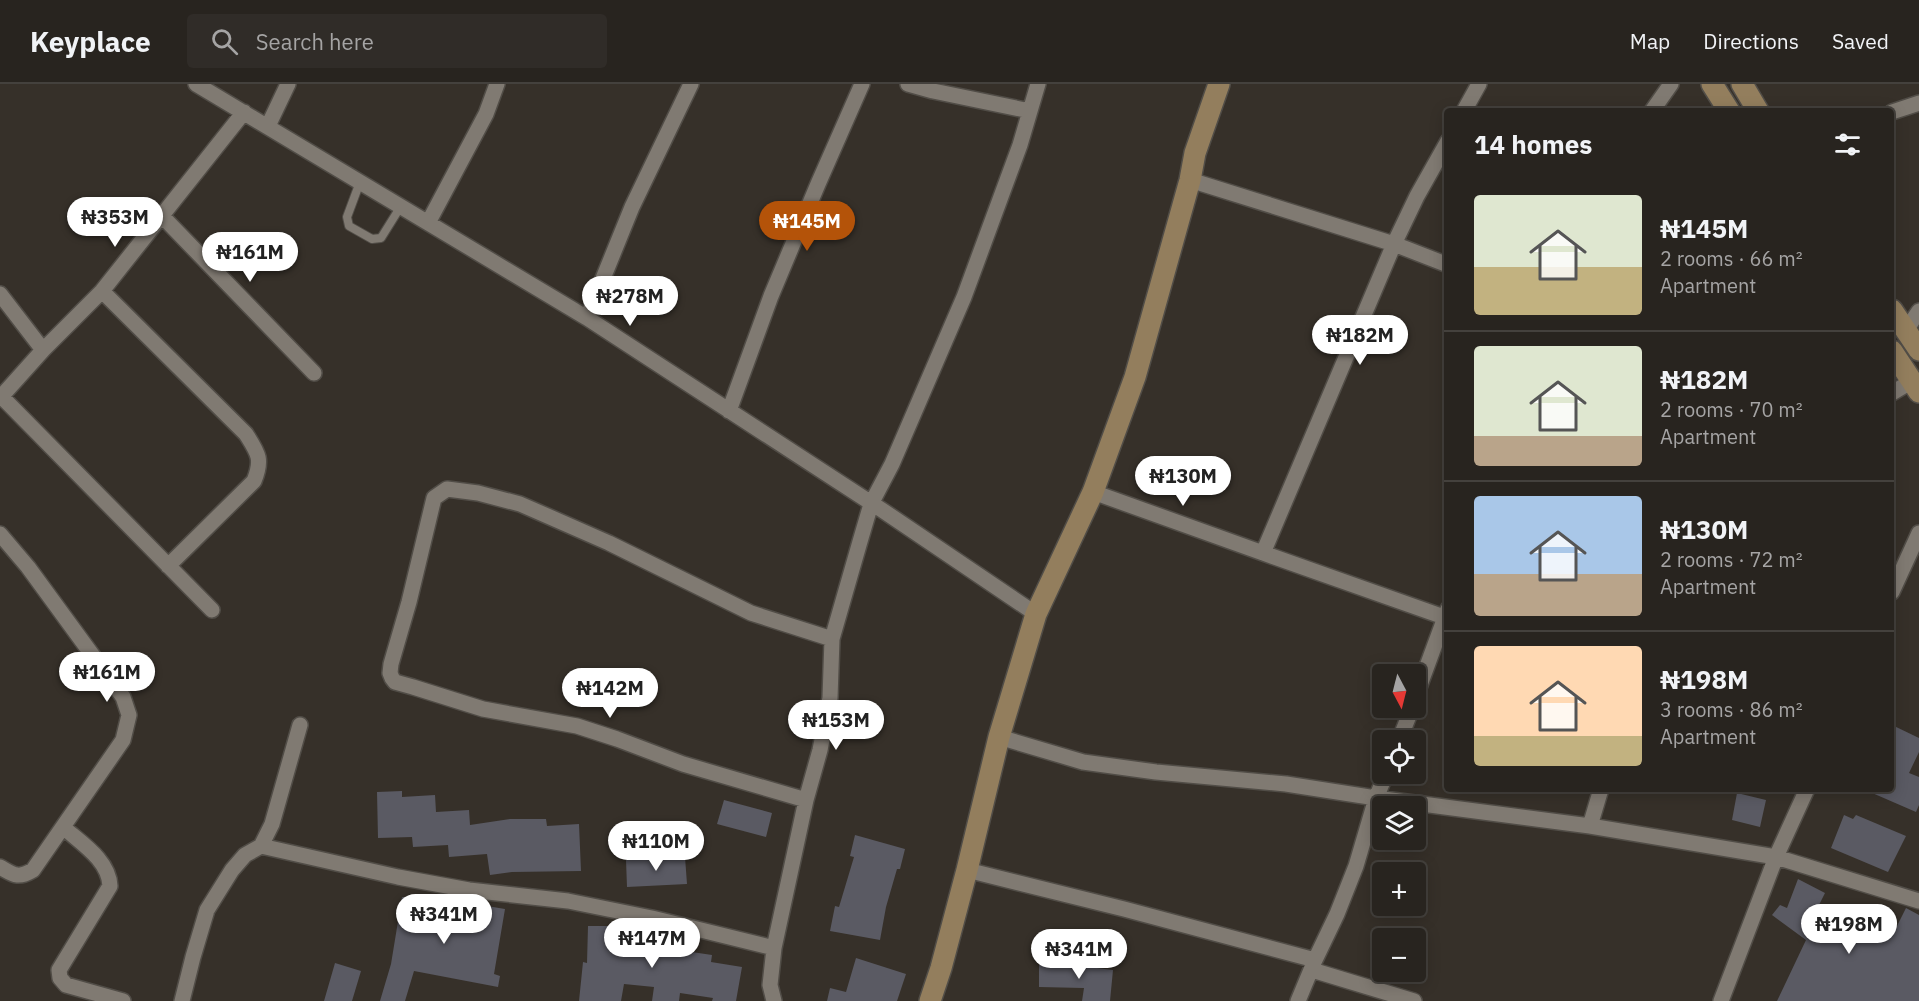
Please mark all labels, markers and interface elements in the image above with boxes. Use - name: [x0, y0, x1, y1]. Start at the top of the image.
- search box: [187, 14, 607, 68]
- text: Keyplace: [30, 23, 151, 60]
- icon: search: [208, 25, 241, 58]
- text: Search here: [256, 27, 374, 56]
- text: Map: [1630, 27, 1670, 55]
- text: Directions: [1703, 27, 1799, 55]
- text: Saved: [1832, 27, 1889, 55]
- text: 14 homes: [1474, 127, 1592, 161]
- icon: filters: [1831, 128, 1864, 161]
- pin: ₦353M: [73, 197, 157, 248]
- pin: ₦145M: [765, 201, 849, 252]
- text: ₦353M: [81, 203, 149, 230]
- text: ₦145M: [773, 207, 841, 234]
- text: ₦145M: [1660, 211, 1748, 245]
- icon: home: [1522, 219, 1594, 291]
- pin: ₦161M: [208, 232, 292, 283]
- text: ₦161M: [216, 238, 284, 265]
- text: 2 rooms · 66 m²: [1660, 245, 1803, 272]
- text: Apartment: [1660, 272, 1756, 299]
- pin: ₦278M: [588, 276, 672, 327]
- text: ₦278M: [596, 282, 664, 309]
- pin: ₦182M: [1318, 315, 1402, 366]
- text: ₦182M: [1326, 321, 1394, 348]
- text: ₦182M: [1660, 362, 1748, 396]
- icon: home: [1522, 370, 1594, 442]
- text: 2 rooms · 70 m²: [1660, 396, 1803, 423]
- text: Apartment: [1660, 423, 1756, 450]
- pin: ₦130M: [1141, 456, 1225, 507]
- text: ₦130M: [1149, 462, 1217, 489]
- text: ₦130M: [1660, 512, 1748, 546]
- icon: home: [1522, 520, 1594, 592]
- text: 2 rooms · 72 m²: [1660, 546, 1803, 573]
- text: Apartment: [1660, 573, 1756, 600]
- pin: ₦161M: [65, 652, 149, 703]
- text: ₦161M: [73, 658, 141, 685]
- text: ₦198M: [1660, 662, 1748, 696]
- north arrow: [1372, 664, 1426, 718]
- map controls: [1372, 664, 1426, 982]
- pin: ₦142M: [568, 668, 652, 719]
- icon: home: [1522, 670, 1594, 742]
- text: ₦142M: [576, 674, 644, 701]
- text: 3 rooms · 86 m²: [1660, 696, 1803, 723]
- pin: ₦153M: [794, 700, 878, 751]
- text: ₦153M: [802, 706, 870, 733]
- text: Apartment: [1660, 723, 1756, 750]
- button: locate: [1372, 730, 1426, 784]
- button: layers: [1372, 796, 1426, 850]
- pin: ₦110M: [614, 821, 698, 872]
- text: ₦110M: [622, 827, 690, 854]
- button: +: [1372, 862, 1426, 916]
- pin: ₦341M: [402, 894, 486, 945]
- text: ₦341M: [410, 900, 478, 927]
- pin: ₦198M: [1807, 904, 1891, 955]
- text: ₦198M: [1815, 910, 1883, 937]
- pin: ₦147M: [610, 918, 694, 969]
- text: ₦147M: [618, 924, 686, 951]
- button: −: [1372, 928, 1426, 982]
- pin: ₦341M: [1037, 929, 1121, 980]
- text: ₦341M: [1045, 935, 1113, 962]

